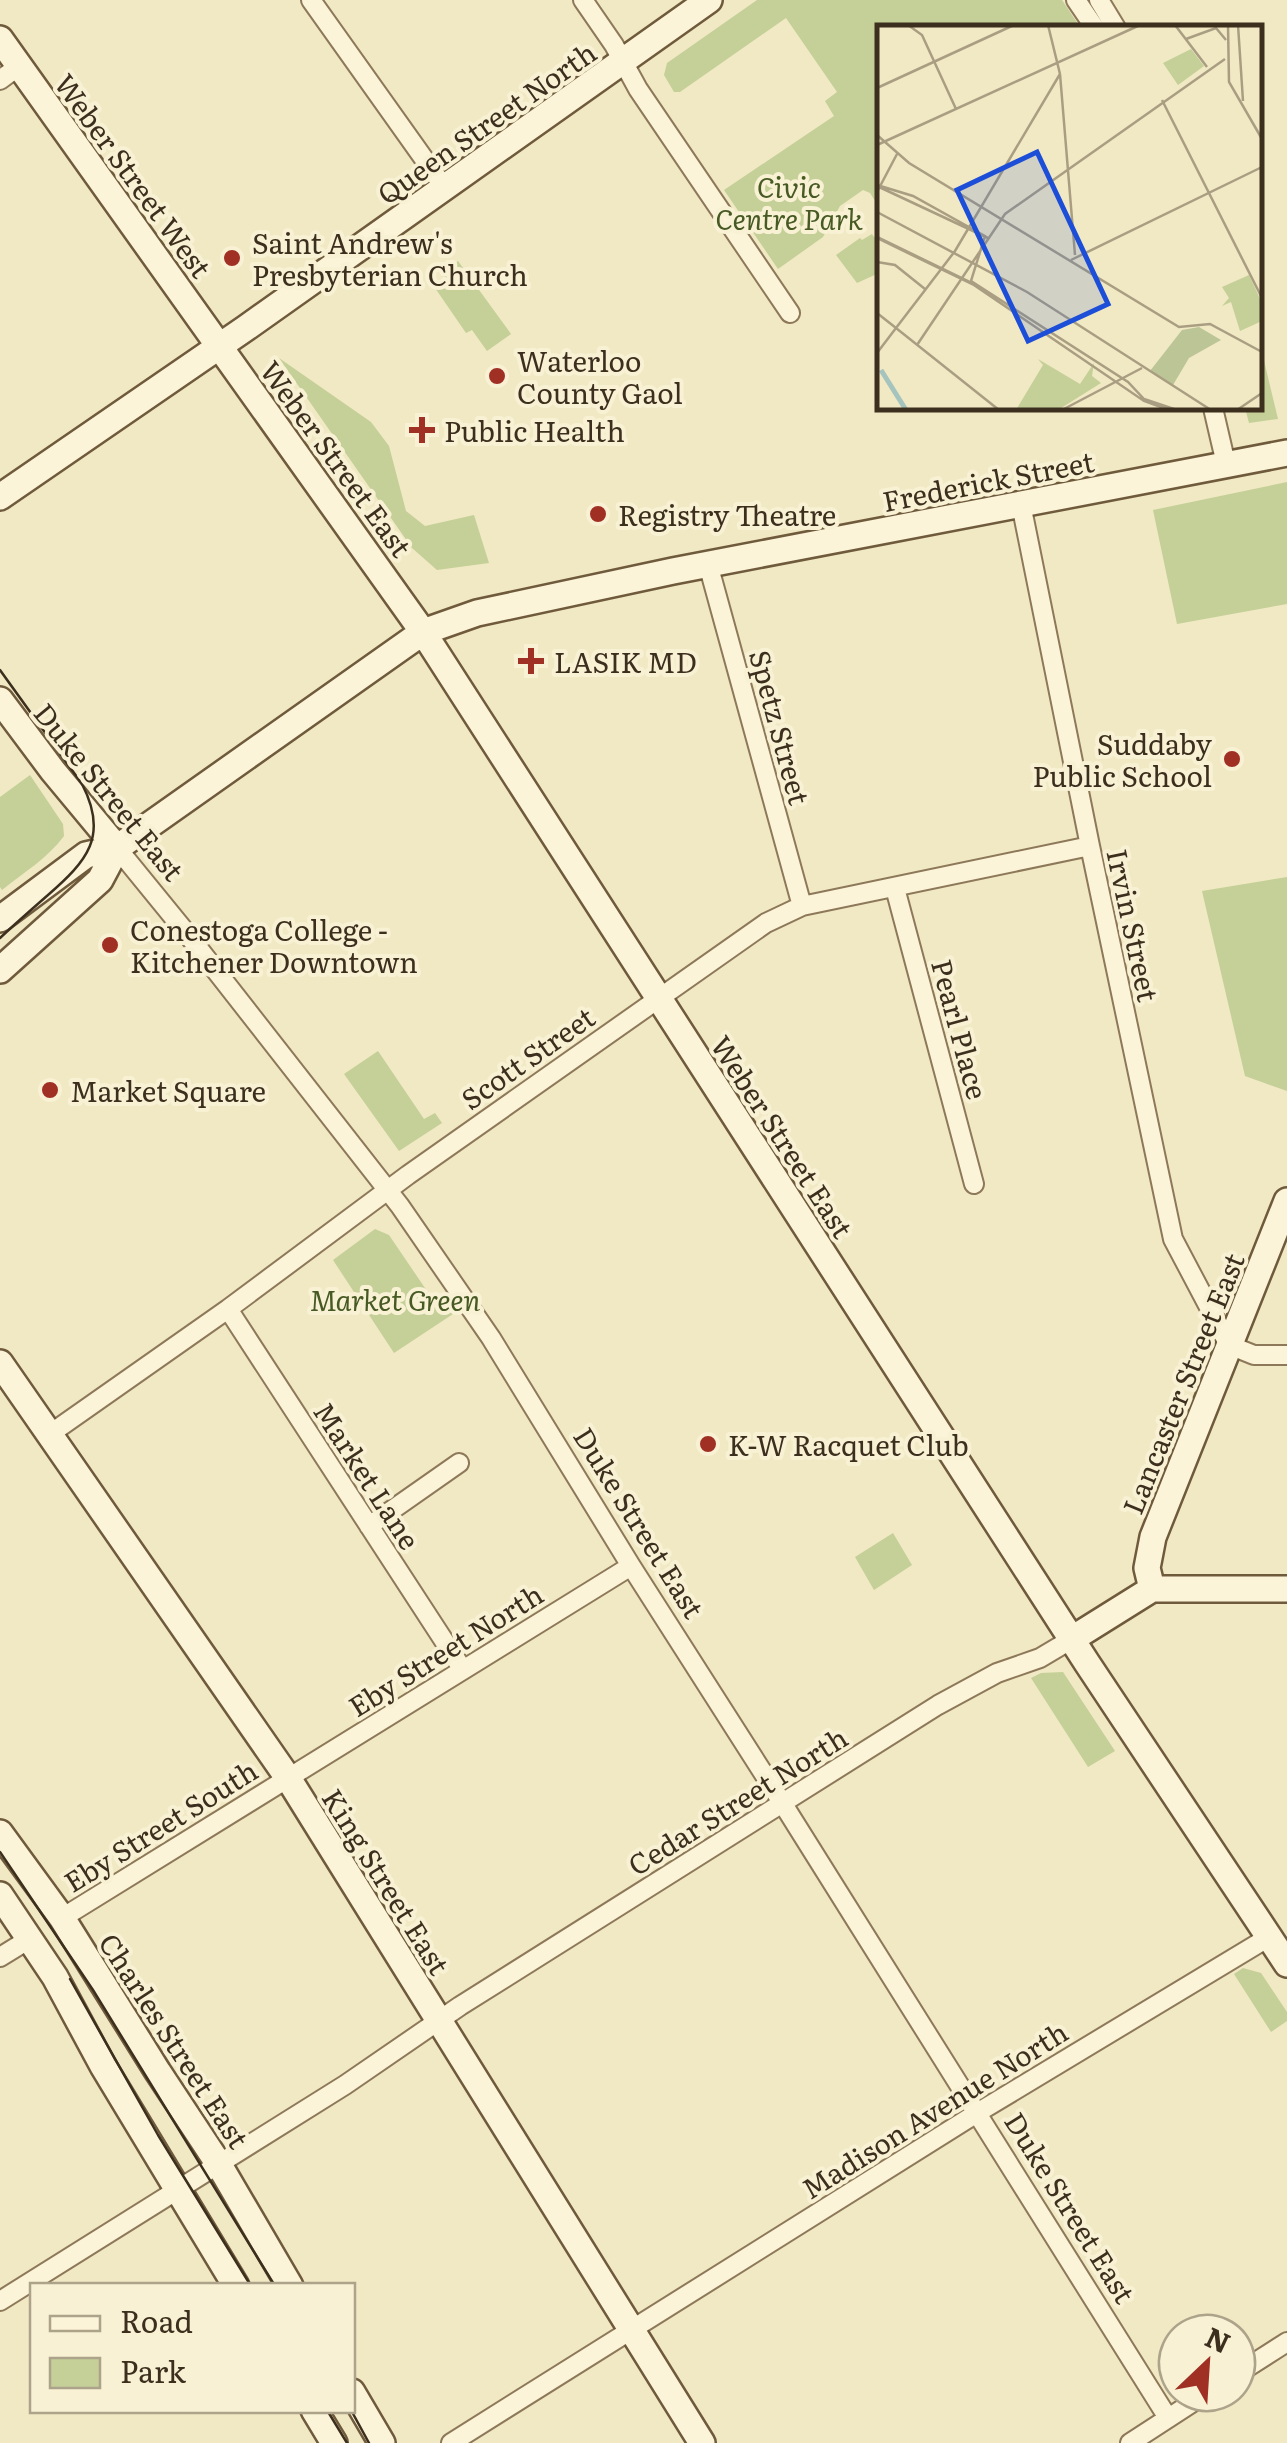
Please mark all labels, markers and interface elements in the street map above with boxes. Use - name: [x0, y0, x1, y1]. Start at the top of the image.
- inset map: [877, 25, 1262, 410]
- street label: Queen Street North: [368, 31, 604, 213]
- street label: Weber Street West: [45, 64, 223, 286]
- park label: Civic Centre Park: [715, 165, 863, 239]
- place label: Saint Andrew's Presbyterian Church: [252, 221, 528, 295]
- marker: Saint Andrew's Presbyterian Church: [221, 247, 243, 269]
- place label: Waterloo County Gaol: [517, 339, 683, 413]
- street label: Weber Street East: [251, 351, 423, 566]
- marker: Waterloo County Gaol: [486, 365, 508, 387]
- place label: Public Health: [444, 409, 625, 451]
- marker: Public Health: [409, 417, 435, 443]
- street label: Frederick Street: [879, 439, 1098, 521]
- place label: Registry Theatre: [618, 493, 836, 535]
- marker: Registry Theatre: [587, 503, 609, 525]
- place label: LASIK MD: [554, 640, 697, 682]
- street label: Spetz Street: [740, 645, 822, 810]
- marker: LASIK MD: [518, 648, 544, 674]
- street label: Duke Street East: [25, 693, 195, 890]
- place label: Suddaby Public School: [1032, 722, 1213, 796]
- marker: Suddaby Public School: [1221, 748, 1243, 770]
- street label: Irvin Street: [1097, 845, 1171, 1006]
- place label: Conestoga College - Kitchener Downtown: [130, 908, 418, 982]
- marker: Conestoga College - Kitchener Downtown: [99, 934, 121, 956]
- street label: Pearl Place: [922, 954, 1000, 1104]
- street label: Scott Street: [452, 995, 603, 1119]
- street label: Weber Street East: [702, 1026, 865, 1246]
- place label: Market Square: [70, 1069, 266, 1111]
- marker: Market Square: [39, 1079, 61, 1101]
- street label: Lancaster Street East: [1110, 1245, 1254, 1520]
- park label: Market Green: [310, 1278, 481, 1320]
- street label: Market Lane: [305, 1393, 431, 1557]
- street label: Duke Street East: [564, 1418, 716, 1626]
- place label: K-W Racquet Club: [728, 1423, 969, 1465]
- marker: K-W Racquet Club: [697, 1433, 719, 1455]
- street label: Eby Street North: [339, 1572, 551, 1726]
- street label: Cedar Street North: [619, 1715, 855, 1885]
- street label: Eby Street South: [55, 1749, 265, 1901]
- street label: King Street East: [313, 1780, 461, 1983]
- street label: Charles Street East: [90, 1924, 261, 2156]
- street label: Madison Avenue North: [793, 2010, 1075, 2208]
- street label: Duke Street East: [995, 2103, 1147, 2311]
- legend: [30, 2283, 355, 2413]
- text: Road: [120, 2298, 193, 2342]
- north arrow: [1157, 2313, 1257, 2413]
- text: N: [1199, 2315, 1238, 2363]
- text: Park: [120, 2348, 187, 2392]

